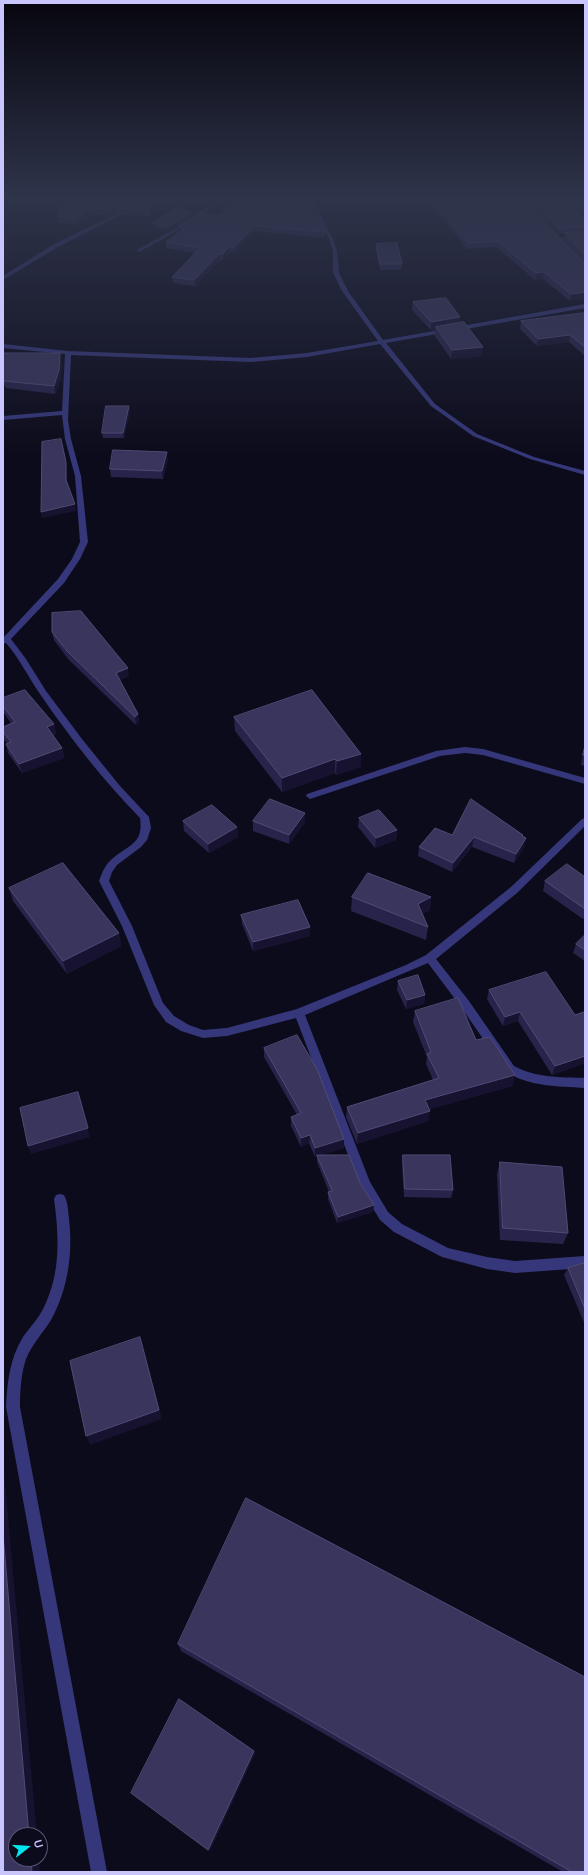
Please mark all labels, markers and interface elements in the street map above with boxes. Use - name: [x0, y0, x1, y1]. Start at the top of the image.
- north arrow: [8, 1827, 48, 1867]
- text: U: [31, 1838, 47, 1850]

